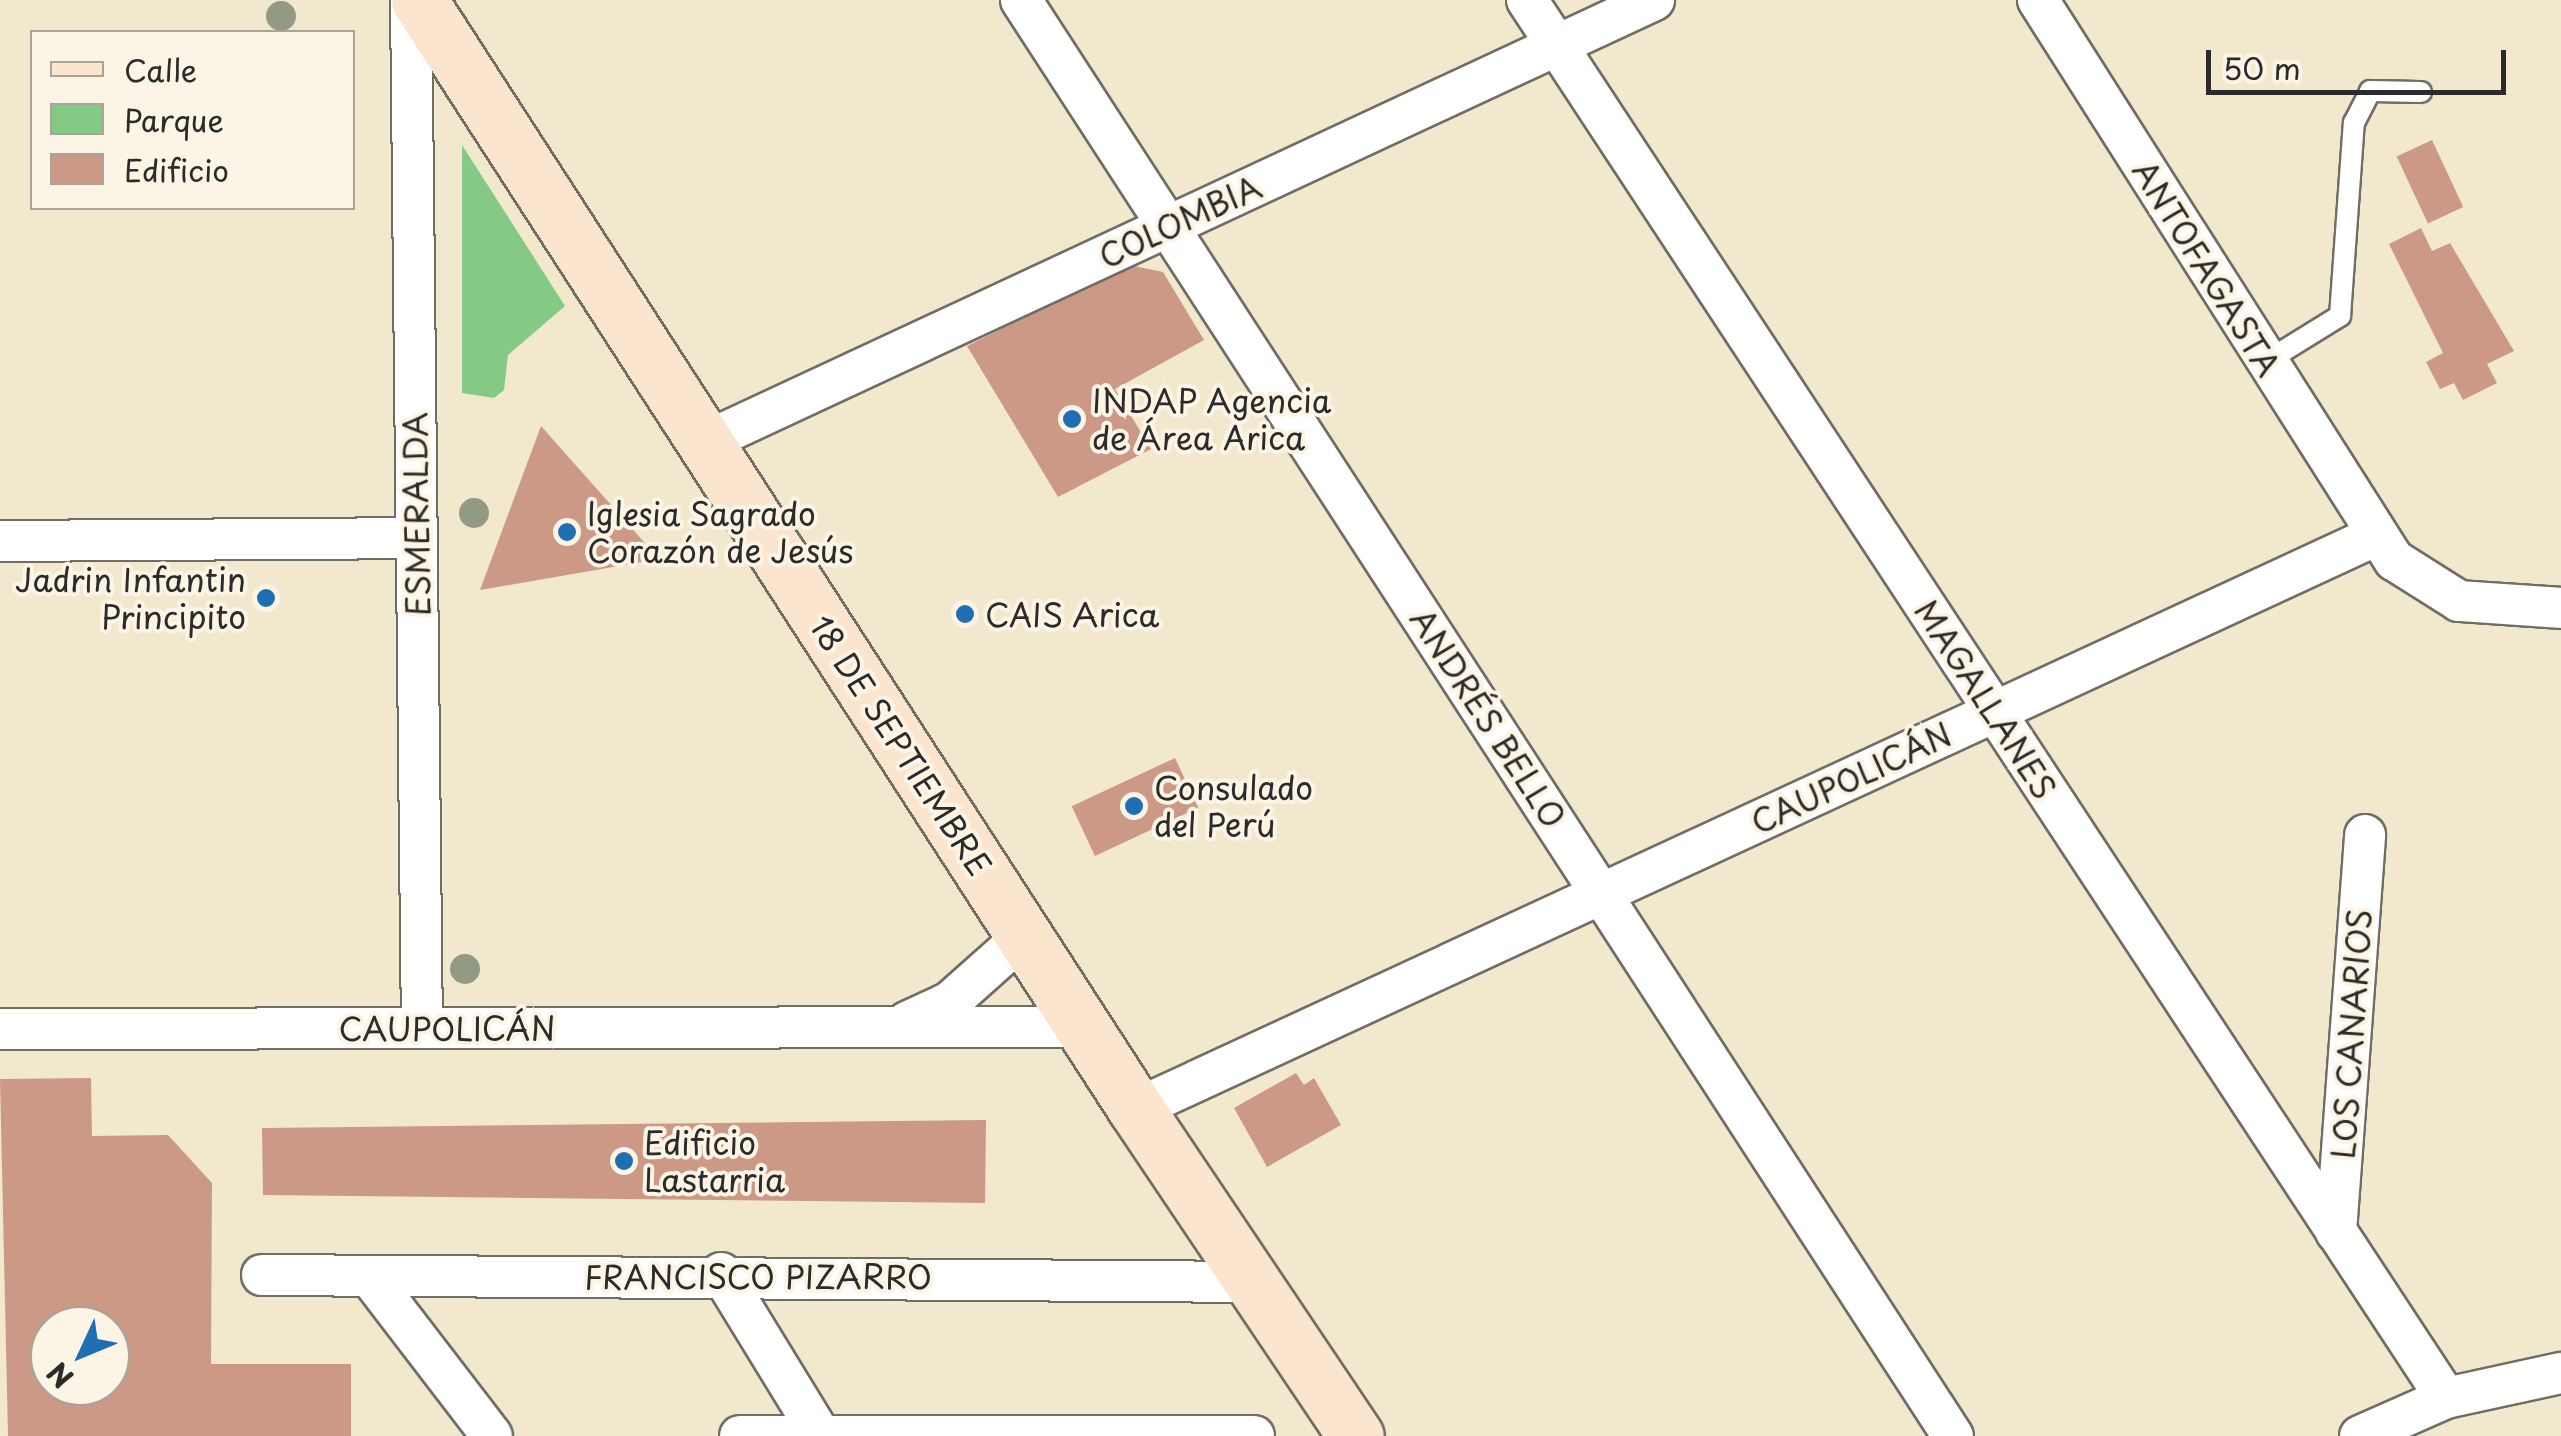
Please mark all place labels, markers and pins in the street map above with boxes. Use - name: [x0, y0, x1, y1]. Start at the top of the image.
- place label: INDAP Agencia de Área Arica: [1092, 382, 1332, 457]
- marker: INDAP Agencia de Área Arica: [1061, 408, 1083, 430]
- place label: Iglesia Sagrado Corazón de Jesús: [587, 495, 854, 570]
- marker: Iglesia Sagrado Corazón de Jesús: [556, 521, 578, 543]
- place label: Jadrin Infantin Principito: [15, 561, 246, 636]
- marker: Jadrin Infantin Principito: [255, 587, 277, 609]
- place label: CAIS Arica: [985, 595, 1160, 633]
- marker: CAIS Arica: [954, 603, 976, 625]
- place label: Consulado del Perú: [1154, 769, 1313, 844]
- marker: Consulado del Perú: [1123, 795, 1145, 817]
- place label: Edificio Lastarria: [644, 1124, 785, 1199]
- marker: Edificio Lastarria: [613, 1150, 635, 1172]

